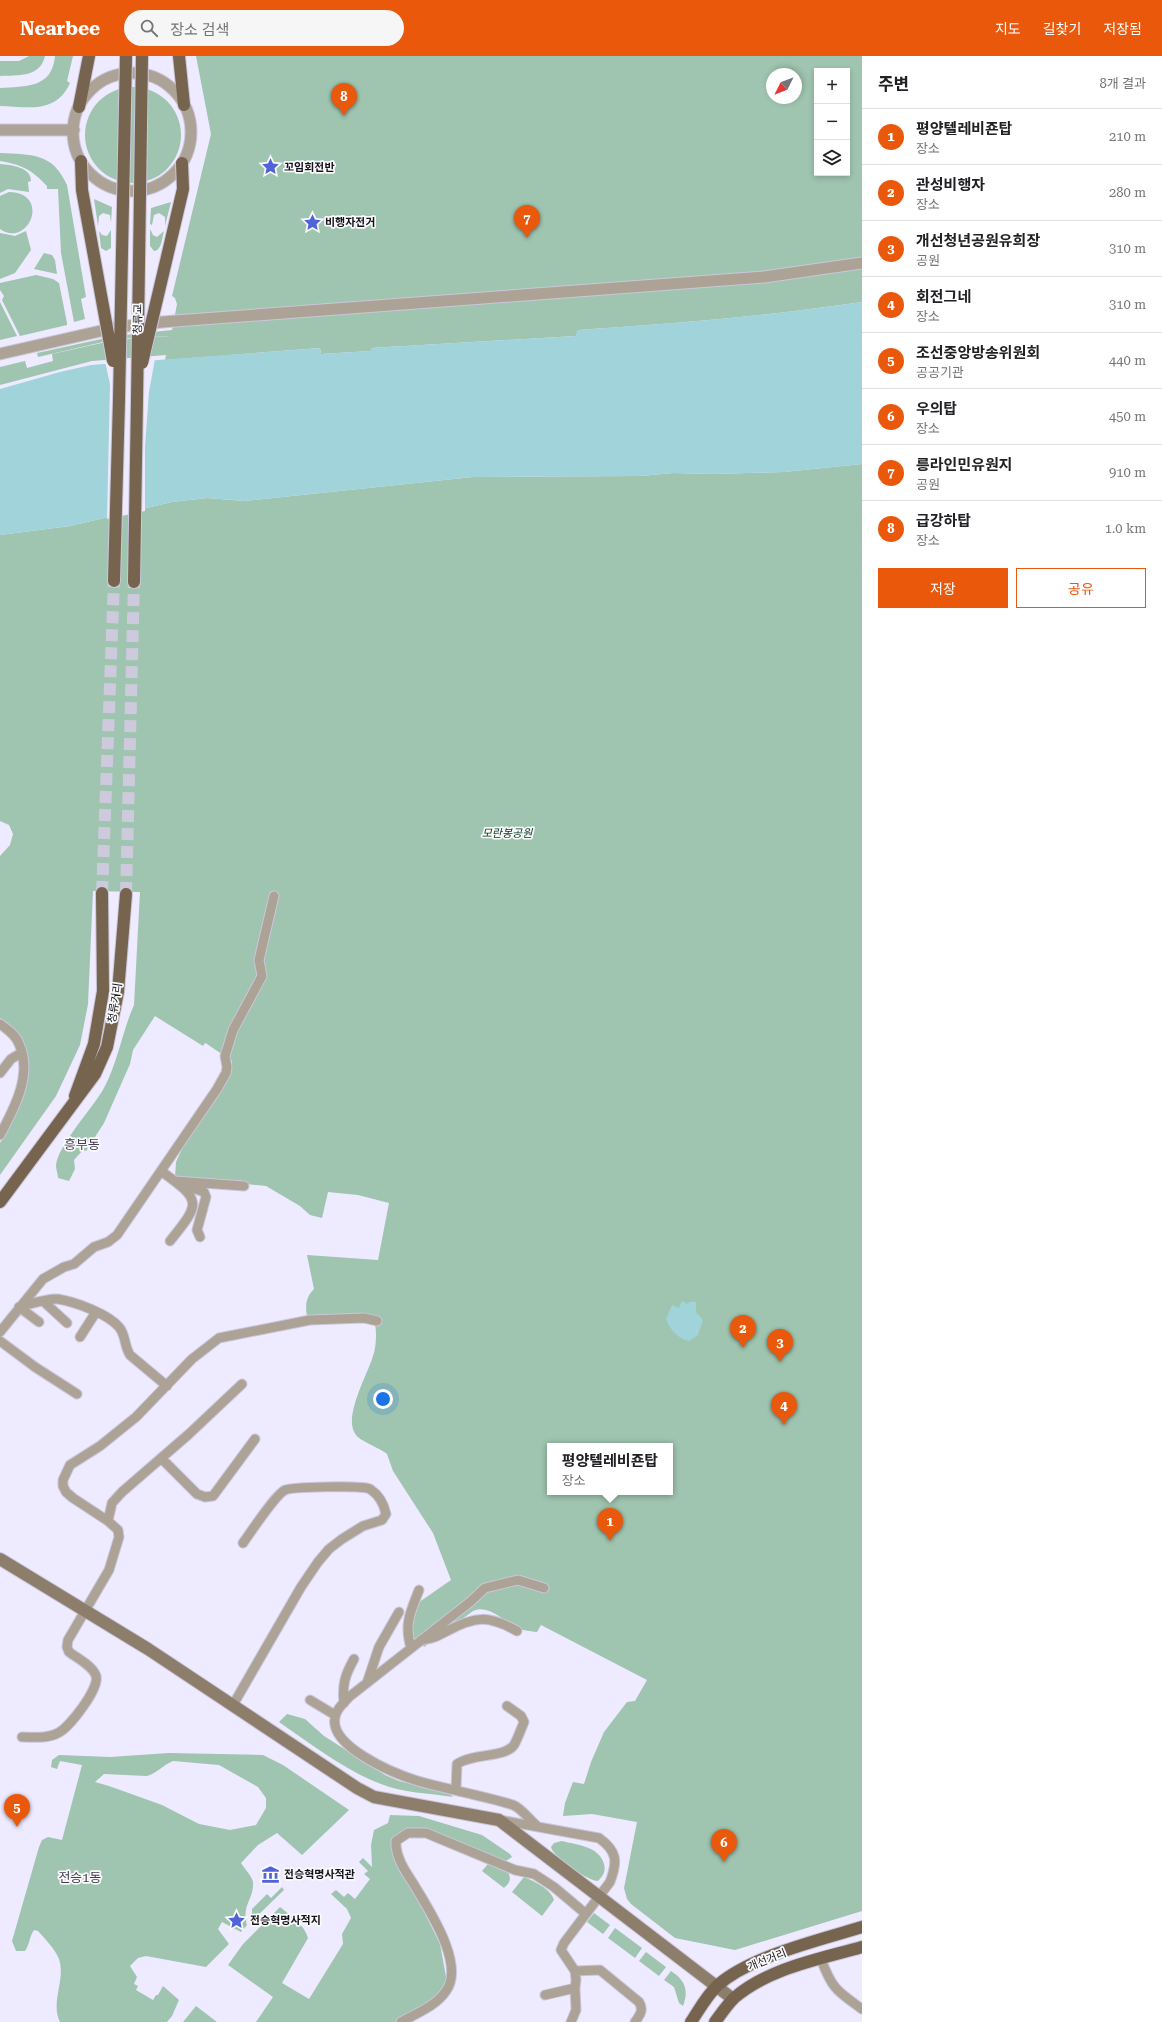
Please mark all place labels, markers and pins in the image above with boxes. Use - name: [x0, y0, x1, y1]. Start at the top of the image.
- pin: 8: [331, 83, 357, 116]
- place icon: 꼬임회전반: [261, 157, 281, 177]
- place label: 꼬임회전반: [284, 161, 335, 174]
- pin: 7: [514, 205, 540, 238]
- place icon: 비행자전거: [302, 212, 322, 232]
- place label: 비행자전거: [325, 216, 376, 229]
- pin: 2: [730, 1315, 756, 1348]
- pin: 3: [767, 1329, 793, 1362]
- pin: 4: [771, 1392, 797, 1425]
- pin: 1: [597, 1508, 623, 1541]
- pin: 5: [4, 1794, 30, 1827]
- pin: 6: [711, 1829, 737, 1862]
- museum icon: 전승혁명사적관: [261, 1864, 281, 1884]
- place label: 전승혁명사적관: [284, 1868, 355, 1881]
- place icon: 전승혁명사적지: [227, 1910, 247, 1930]
- place label: 전승혁명사적지: [250, 1914, 321, 1927]

